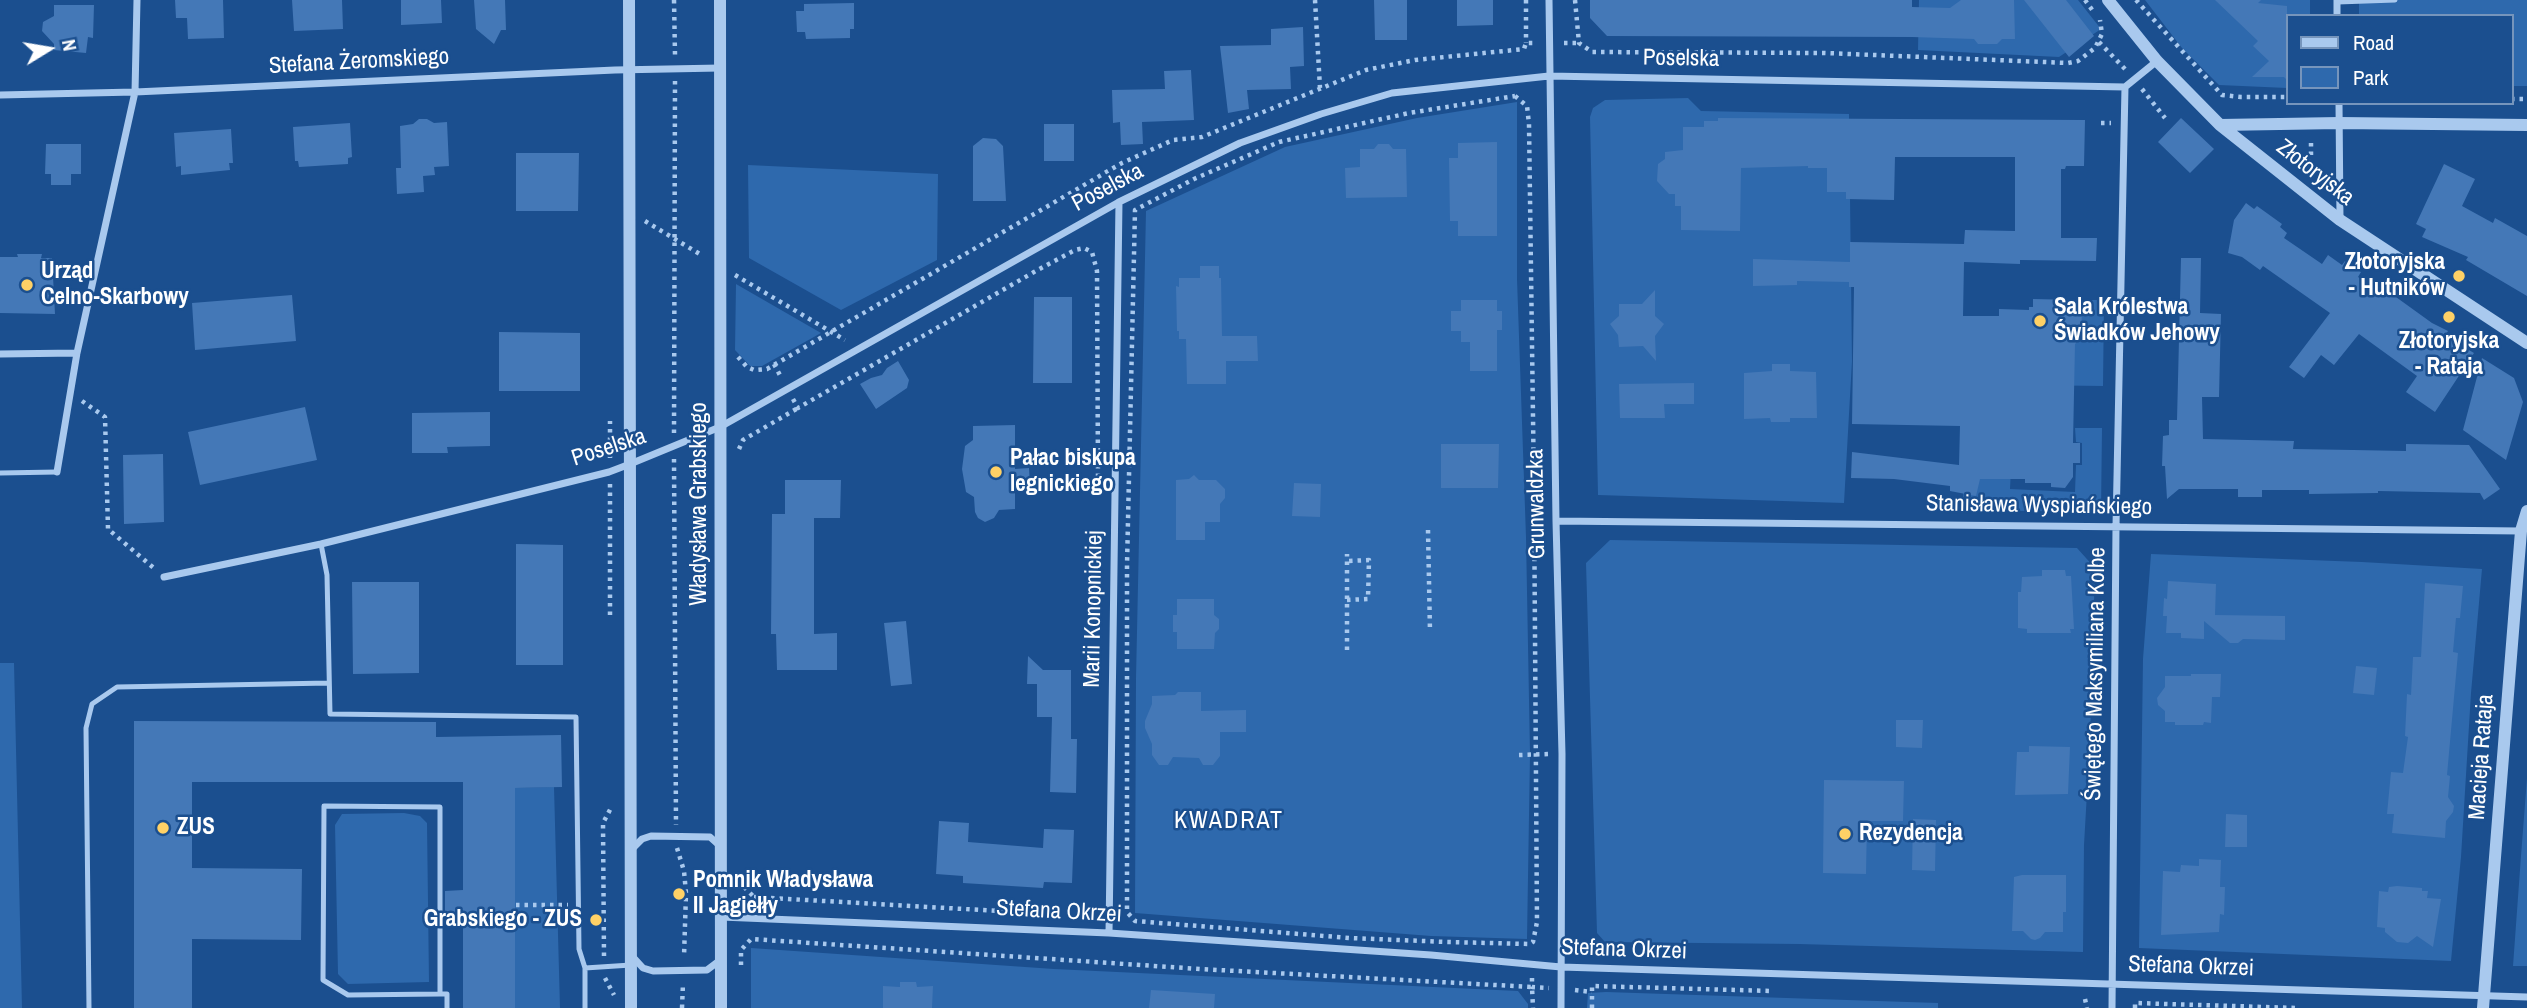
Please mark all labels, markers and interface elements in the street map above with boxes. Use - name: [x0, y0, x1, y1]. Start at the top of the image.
- north arrow: [14, 14, 84, 84]
- legend: [2286, 14, 2513, 105]
- text: Road: [2353, 28, 2394, 57]
- text: N: [56, 37, 83, 53]
- street label: Stefana Żeromskiego: [268, 44, 450, 80]
- street label: Poselska: [1643, 45, 1719, 73]
- text: Park: [2353, 63, 2388, 92]
- street label: Złotoryjska: [2271, 134, 2359, 212]
- street label: Poselska: [1068, 158, 1148, 218]
- place label: Złotoryjska - Hutników: [2344, 249, 2445, 303]
- place label: Urząd Celno-Skarbowy: [41, 258, 189, 312]
- marker: Złotoryjska - Hutników: [2451, 268, 2467, 284]
- marker: Urząd Celno-Skarbowy: [19, 277, 35, 293]
- place label: Sala Królestwa Świadków Jehowy: [2054, 294, 2220, 348]
- marker: Złotoryjska - Rataja: [2441, 309, 2457, 325]
- marker: Sala Królestwa Świadków Jehowy: [2032, 313, 2048, 329]
- place label: Złotoryjska - Rataja: [2399, 328, 2499, 382]
- street label: Władysława Grabskiego: [686, 402, 714, 606]
- street label: Poselska: [568, 423, 650, 473]
- place label: Pałac biskupa legnickiego: [1010, 445, 1136, 499]
- street label: Grunwaldzka: [1522, 449, 1552, 559]
- marker: Pałac biskupa legnickiego: [988, 464, 1004, 480]
- street label: Stanisława Wyspiańskiego: [1926, 490, 2152, 522]
- street label: Marii Konopnickiej: [1079, 530, 1109, 688]
- street label: Świętego Maksymiliana Kolbe: [2080, 547, 2112, 801]
- street label: Macieja Rataja: [2464, 693, 2500, 821]
- district label: KWADRAT: [1175, 808, 1283, 836]
- place label: ZUS: [177, 814, 215, 842]
- marker: ZUS: [155, 820, 171, 836]
- place label: Rezydencja: [1859, 820, 1963, 848]
- marker: Rezydencja: [1837, 826, 1853, 842]
- place label: Pomnik Władysława II Jagiełły: [693, 867, 873, 921]
- marker: Pomnik Władysława II Jagiełły: [671, 886, 687, 902]
- street label: Stefana Okrzei: [995, 895, 1123, 929]
- place label: Grabskiego - ZUS: [424, 906, 582, 934]
- marker: Grabskiego - ZUS: [588, 912, 604, 928]
- street label: Stefana Okrzei: [1561, 934, 1687, 966]
- street label: Stefana Okrzei: [2128, 951, 2254, 983]

